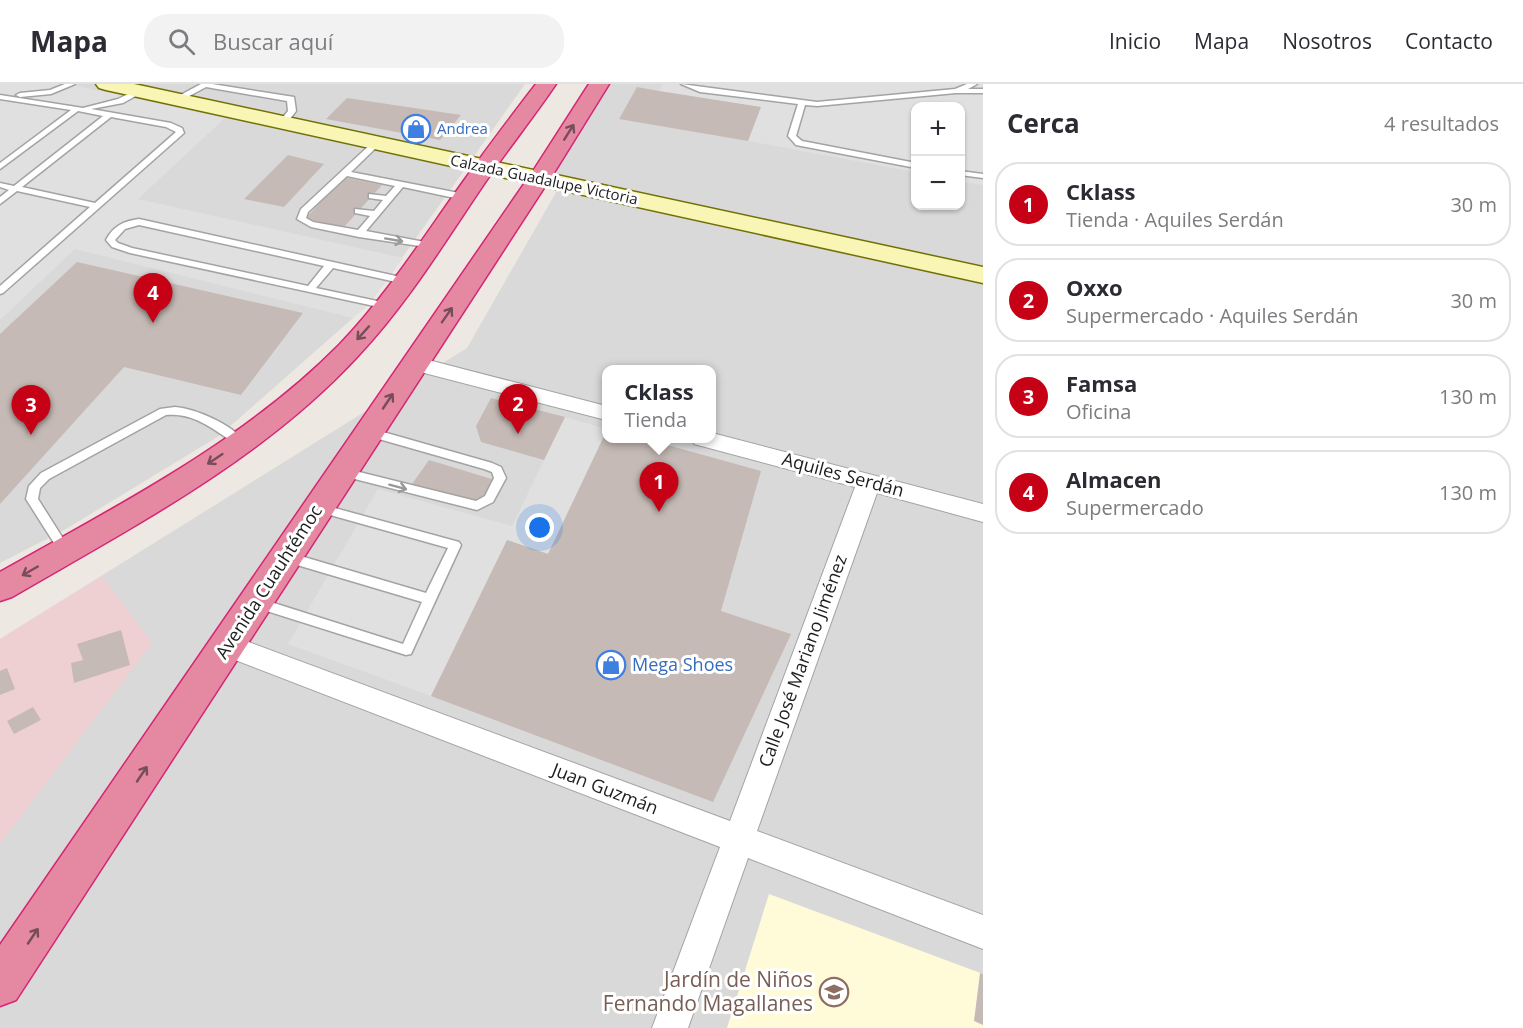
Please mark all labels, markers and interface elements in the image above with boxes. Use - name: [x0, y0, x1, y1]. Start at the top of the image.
- search box: [144, 14, 564, 68]
- text: Mapa: [30, 22, 108, 60]
- icon: search: [165, 25, 198, 58]
- text: Buscar aquí: [213, 26, 333, 56]
- text: Inicio: [1109, 27, 1161, 55]
- text: Mapa: [1194, 27, 1249, 55]
- text: Nosotros: [1282, 27, 1372, 55]
- text: Contacto: [1405, 27, 1493, 55]
- map controls: [911, 102, 965, 210]
- button: +: [911, 102, 965, 156]
- text: Cerca: [1007, 105, 1080, 141]
- text: 4 resultados: [1384, 110, 1499, 137]
- shop icon: Andrea: [400, 113, 432, 145]
- place label: Andrea: [437, 118, 488, 138]
- one-way arrow: [563, 124, 575, 141]
- street label: Calzada Guadalupe Victoria: [449, 149, 640, 209]
- button: −: [911, 156, 965, 210]
- text: Cklass: [1066, 176, 1136, 206]
- text: 1: [1023, 191, 1034, 218]
- text: 30 m: [1450, 191, 1497, 218]
- text: Tienda · Aquiles Serdán: [1066, 206, 1284, 233]
- one-way arrow: [384, 235, 404, 246]
- text: Oxxo: [1066, 272, 1123, 302]
- pin: 4: [134, 274, 172, 323]
- text: 2: [1023, 287, 1034, 314]
- text: 30 m: [1450, 287, 1497, 314]
- text: Supermercado · Aquiles Serdán: [1066, 302, 1359, 329]
- one-way arrow: [441, 308, 453, 324]
- one-way arrow: [356, 325, 370, 340]
- popup: [602, 365, 716, 443]
- text: Famsa: [1066, 368, 1137, 398]
- text: Cklass: [624, 376, 694, 406]
- text: 3: [1023, 383, 1034, 410]
- text: 130 m: [1439, 383, 1497, 410]
- pin: 2: [498, 384, 538, 434]
- pin: 3: [12, 386, 51, 435]
- one-way arrow: [382, 393, 394, 410]
- text: Oficina: [1066, 398, 1131, 425]
- text: Tienda: [624, 406, 687, 433]
- street label: Aquiles Serdán: [780, 446, 907, 502]
- one-way arrow: [207, 453, 223, 465]
- pin: 1: [640, 462, 678, 512]
- text: Almacen: [1066, 464, 1162, 494]
- text: 4: [1023, 479, 1034, 506]
- text: 130 m: [1439, 479, 1497, 506]
- one-way arrow: [388, 481, 407, 493]
- text: Supermercado: [1066, 494, 1204, 521]
- street label: Avenida Cuauhtémoc: [209, 500, 327, 663]
- your location: [525, 513, 554, 542]
- street label: Calle José Mariano Jiménez: [752, 551, 852, 770]
- one-way arrow: [22, 565, 39, 577]
- shop icon: Mega Shoes: [595, 649, 627, 681]
- place label: Mega Shoes: [632, 652, 733, 676]
- street label: Juan Guzmán: [547, 756, 662, 819]
- one-way arrow: [136, 766, 148, 783]
- one-way arrow: [27, 928, 39, 944]
- place label: Jardín de Niños Fernando Magallanes: [603, 965, 813, 1017]
- school or university icon: Jardín de Niños Fernando Magallanes: [818, 976, 850, 1008]

